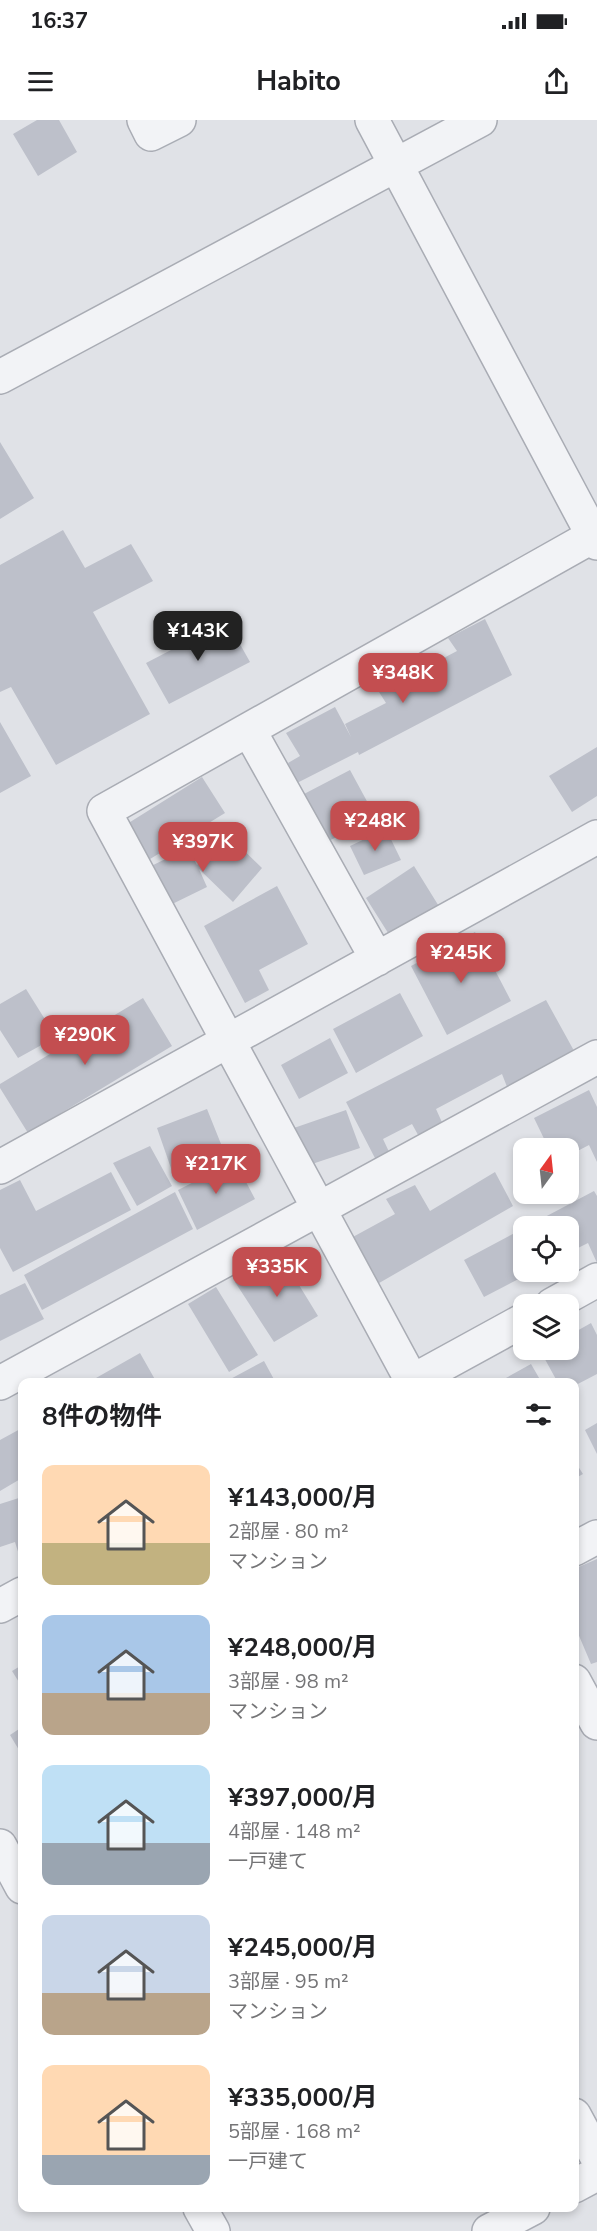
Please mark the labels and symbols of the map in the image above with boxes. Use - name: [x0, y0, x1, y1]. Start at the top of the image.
- pin: ¥143K: [156, 611, 240, 662]
- pin: ¥348K: [361, 653, 445, 704]
- pin: ¥248K: [333, 801, 417, 852]
- pin: ¥397K: [161, 822, 245, 873]
- pin: ¥245K: [419, 933, 503, 984]
- pin: ¥290K: [43, 1015, 127, 1066]
- north arrow: [513, 1138, 579, 1204]
- pin: ¥217K: [174, 1144, 258, 1195]
- pin: ¥335K: [235, 1247, 319, 1298]

